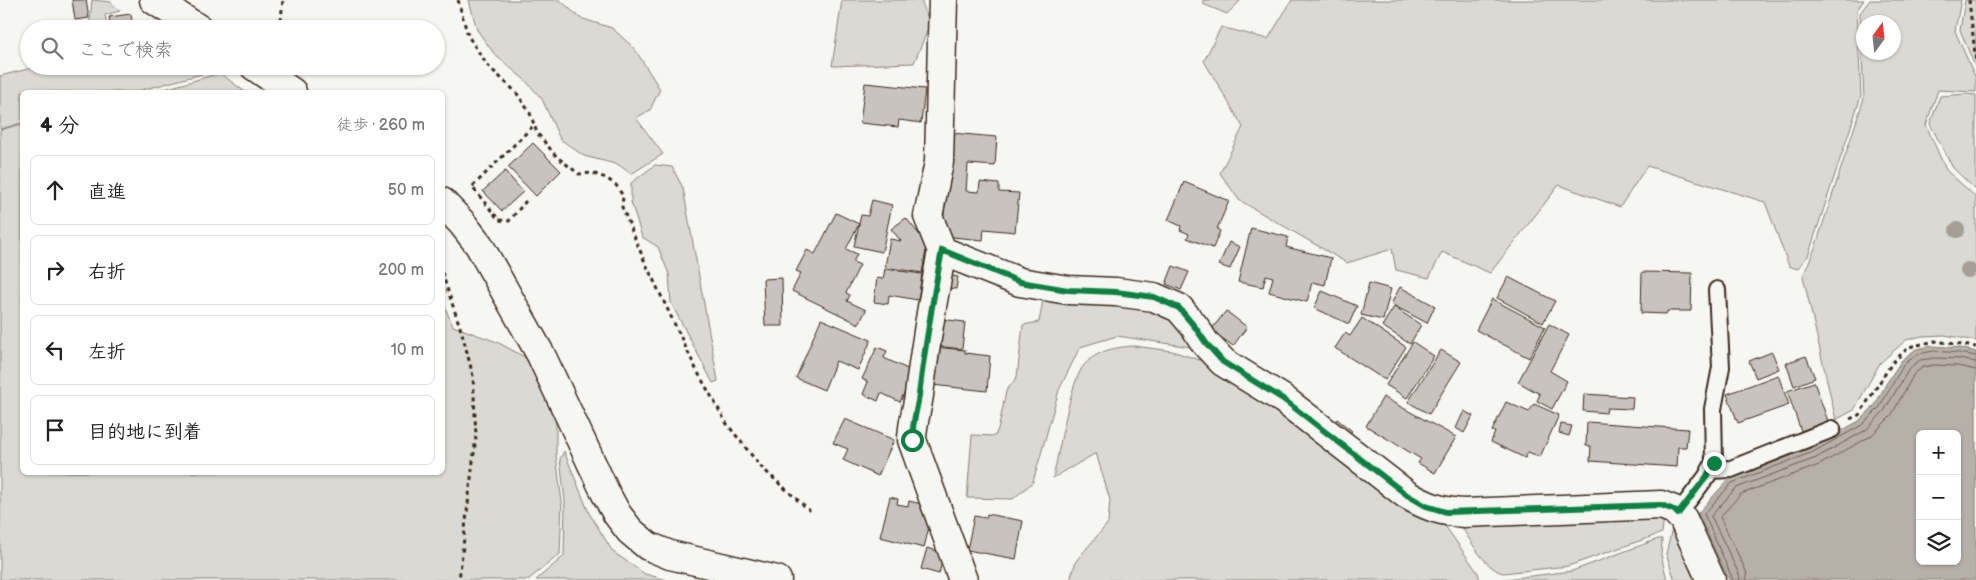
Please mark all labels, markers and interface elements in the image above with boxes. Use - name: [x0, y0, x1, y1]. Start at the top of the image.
- north arrow: [1856, 15, 1901, 60]
- search box: [20, 20, 445, 75]
- icon: search: [38, 34, 66, 62]
- text: ここで検索: [78, 39, 173, 62]
- text: 4 分: [40, 113, 79, 138]
- text: 徒歩 · 260 m: [336, 116, 425, 135]
- icon: ahead: [41, 176, 69, 204]
- text: 直進: [88, 181, 126, 204]
- text: 50 m: [388, 181, 424, 200]
- icon: right: [41, 256, 69, 284]
- text: 右折: [88, 261, 126, 284]
- text: 200 m: [378, 261, 424, 280]
- icon: left: [41, 336, 69, 364]
- text: 左折: [88, 341, 126, 364]
- text: 10 m: [391, 341, 424, 360]
- icon: arrive: [41, 416, 69, 444]
- text: 目的地に到着: [88, 421, 202, 444]
- route start: [901, 429, 924, 452]
- map controls: [1916, 430, 1961, 565]
- button: +: [1916, 430, 1961, 475]
- route end: [1703, 452, 1726, 475]
- button: −: [1916, 475, 1961, 520]
- button: layers: [1916, 520, 1961, 565]

